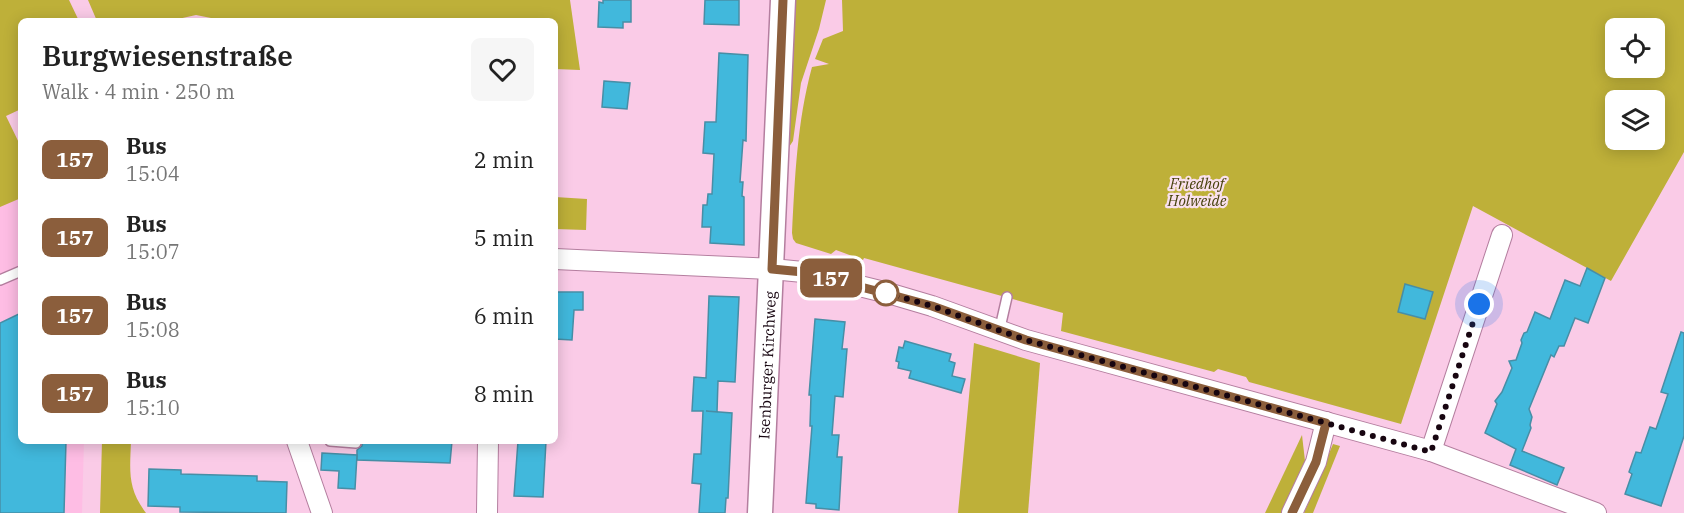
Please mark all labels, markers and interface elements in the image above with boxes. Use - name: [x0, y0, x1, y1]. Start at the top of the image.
- map controls: [1605, 18, 1665, 150]
- button: locate: [1605, 18, 1665, 78]
- text: Burgwiesenstraße: [42, 37, 293, 74]
- button: heart: [471, 38, 534, 101]
- text: Walk · 4 min · 250 m: [42, 78, 235, 105]
- button: layers: [1605, 90, 1665, 150]
- text: Bus: [126, 131, 167, 160]
- text: 157: [56, 145, 94, 173]
- text: 2 min: [474, 145, 534, 174]
- text: 15:04: [126, 160, 180, 187]
- park label: Friedhof Holweide: [1167, 174, 1228, 210]
- text: Bus: [126, 209, 167, 238]
- text: 157: [56, 223, 94, 251]
- text: 5 min: [474, 223, 534, 252]
- text: 15:07: [126, 238, 180, 265]
- line badge: 157: [796, 258, 866, 298]
- text: 157: [812, 264, 850, 292]
- unlabelled marker: [873, 280, 899, 306]
- text: Bus: [126, 287, 167, 316]
- your location: [1464, 289, 1494, 319]
- street label: Isenburger Kirchweg: [754, 291, 779, 440]
- text: 157: [56, 301, 94, 329]
- text: 6 min: [474, 301, 534, 330]
- text: 15:08: [126, 316, 180, 343]
- text: Bus: [126, 365, 167, 394]
- text: 157: [56, 379, 94, 407]
- text: 8 min: [474, 379, 534, 408]
- text: 15:10: [126, 394, 180, 421]

